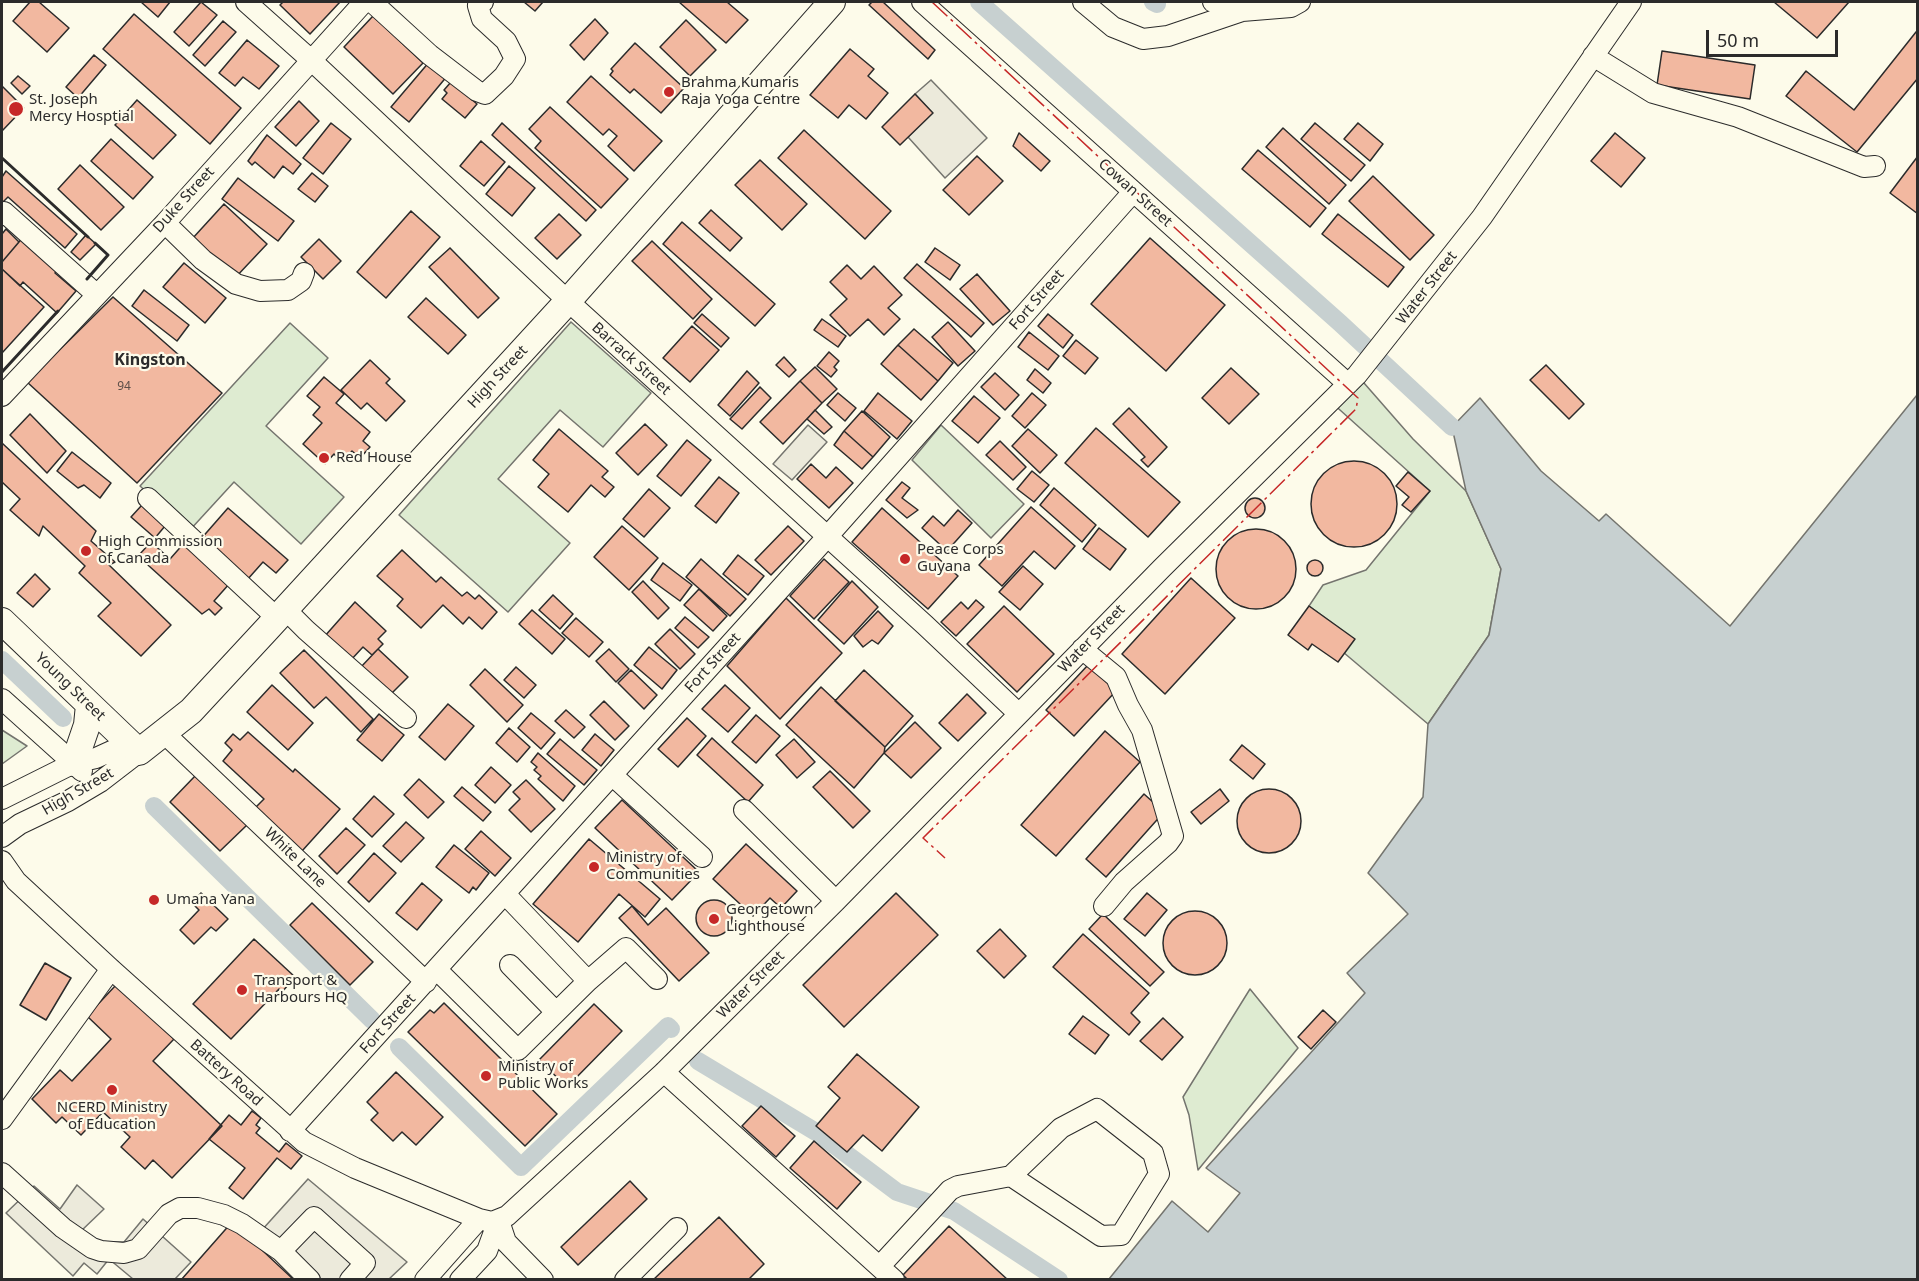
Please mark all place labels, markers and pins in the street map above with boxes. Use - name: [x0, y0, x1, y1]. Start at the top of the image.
- place label: Brahma Kumaris Raja Yoga Centre: [681, 74, 800, 109]
- marker: Brahma Kumaris Raja Yoga Centre: [662, 85, 676, 99]
- place label: St. Joseph Mercy Hosptial: [29, 91, 134, 126]
- marker: St. Joseph Mercy Hosptial: [7, 100, 25, 118]
- place label: Red House: [336, 449, 412, 467]
- marker: Red House: [317, 451, 331, 465]
- place label: High Commission of Canada: [98, 533, 222, 568]
- place label: Peace Corps Guyana: [917, 541, 1004, 576]
- marker: High Commission of Canada: [79, 544, 93, 558]
- marker: Peace Corps Guyana: [898, 552, 912, 566]
- place label: Ministry of Communities: [606, 849, 700, 884]
- marker: Ministry of Communities: [587, 860, 601, 874]
- place label: Umana Yana: [166, 891, 255, 909]
- marker: Umana Yana: [147, 893, 161, 907]
- place label: Georgetown Lighthouse: [726, 901, 813, 936]
- marker: Georgetown Lighthouse: [707, 912, 721, 926]
- place label: Transport & Harbours HQ: [254, 972, 347, 1007]
- marker: Transport & Harbours HQ: [235, 983, 249, 997]
- place label: Ministry of Public Works: [498, 1058, 589, 1093]
- marker: Ministry of Public Works: [479, 1069, 493, 1083]
- marker: NCERD Ministry of Education: [105, 1083, 119, 1097]
- place label: NCERD Ministry of Education: [57, 1099, 167, 1134]

